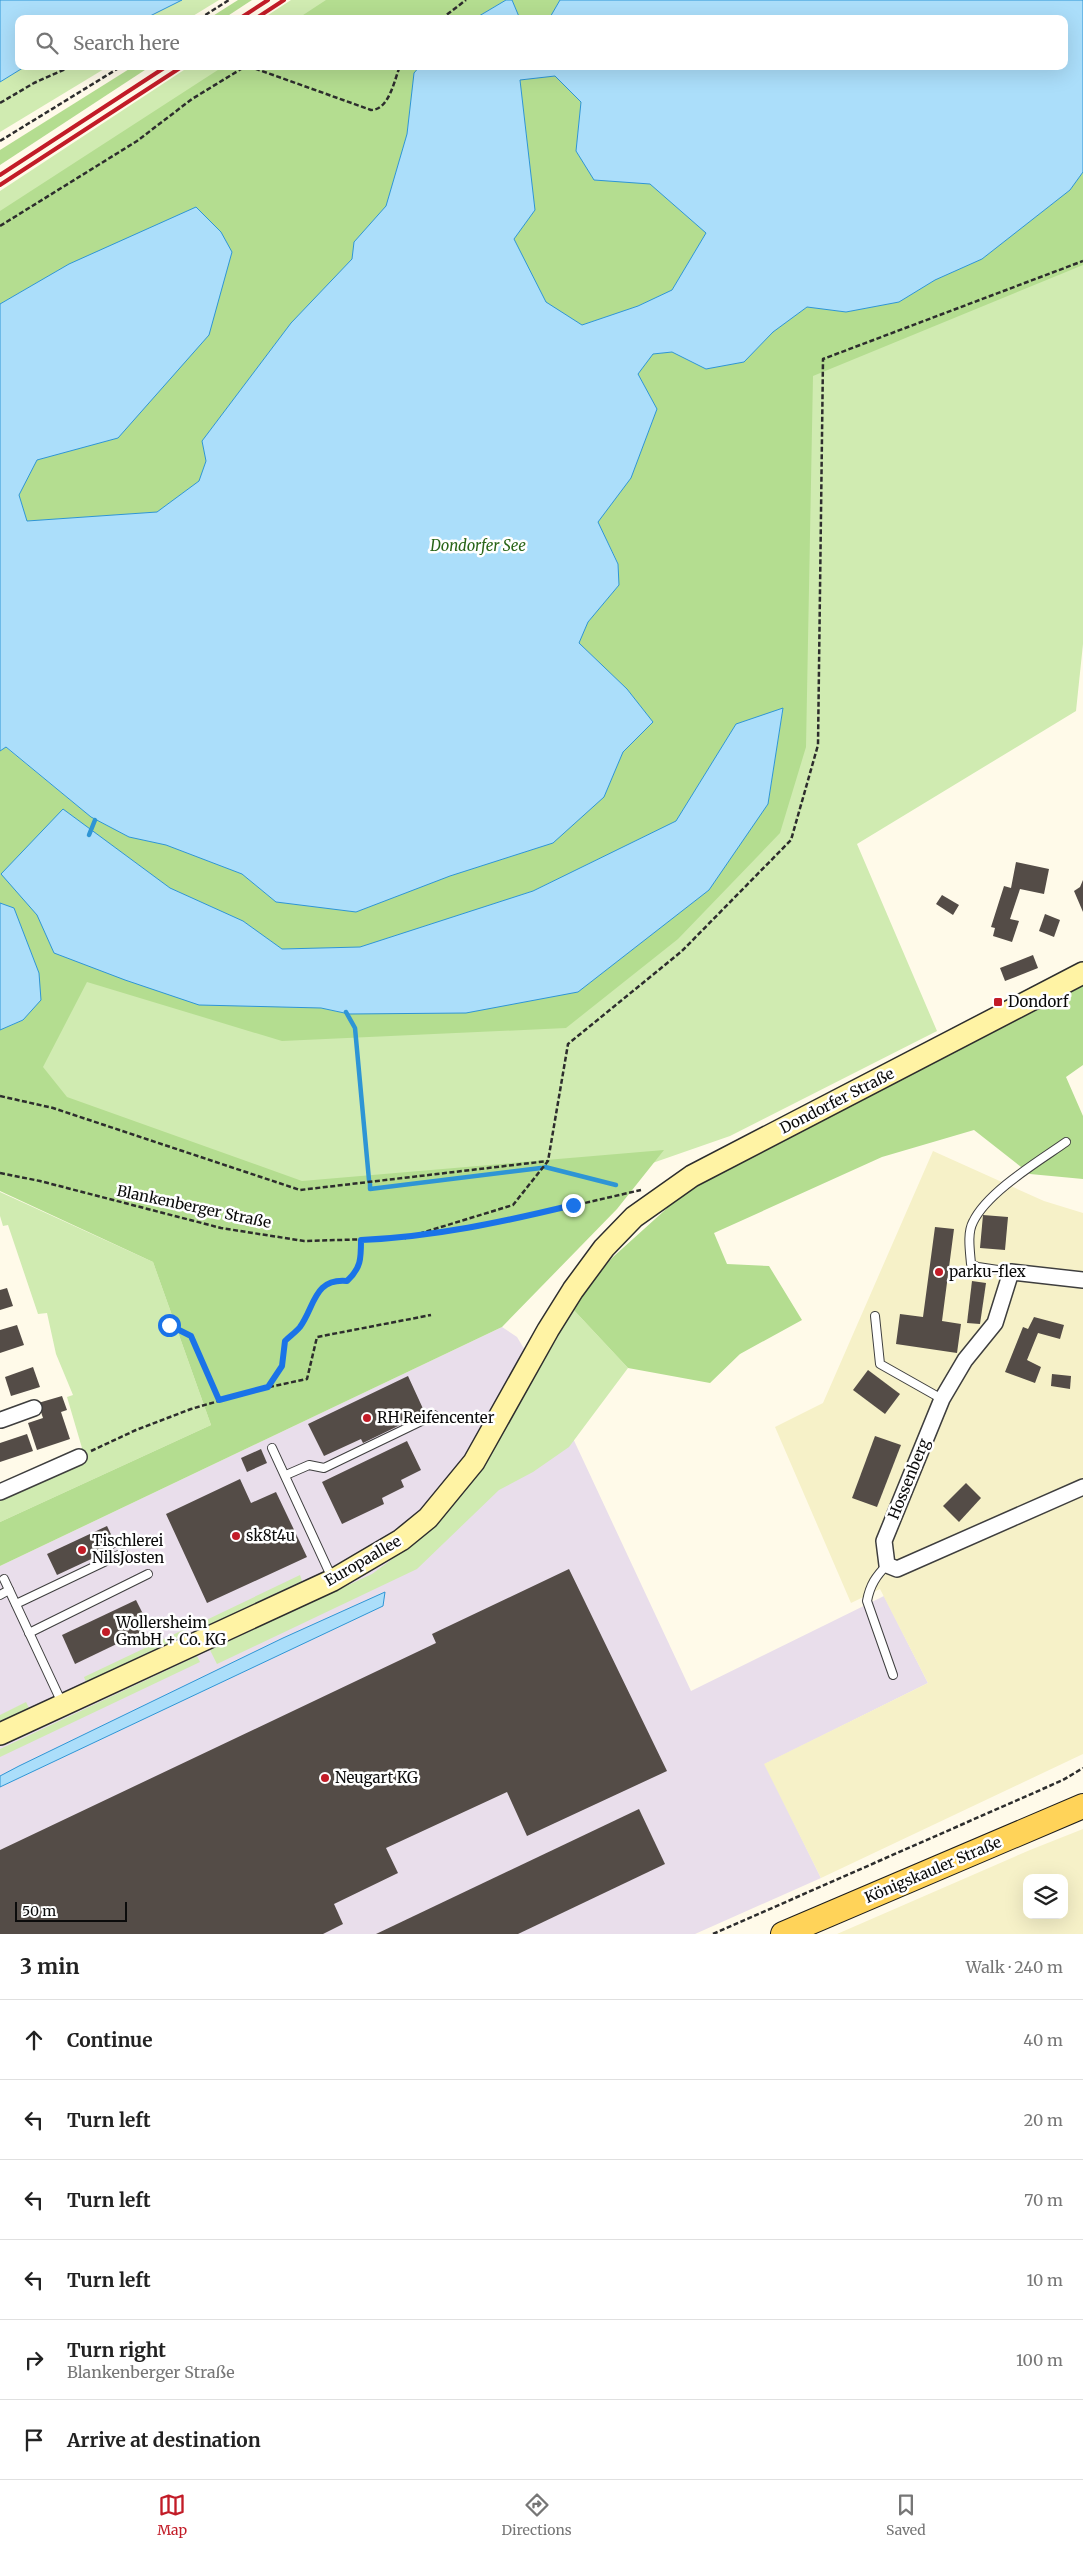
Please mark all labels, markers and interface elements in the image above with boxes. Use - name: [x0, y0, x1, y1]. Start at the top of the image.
- search box: [15, 15, 1068, 70]
- icon: search: [33, 29, 61, 57]
- text: Search here: [73, 31, 180, 55]
- park label: Dondorfer See: [429, 536, 526, 555]
- place label: Dondorf: [1008, 992, 1070, 1011]
- marker: Dondorf: [992, 996, 1004, 1008]
- street label: Dondorfer Straße: [776, 1063, 897, 1138]
- street label: Blankenberger Straße: [115, 1181, 273, 1232]
- route end: [562, 1194, 585, 1217]
- place label: parku-flex: [949, 1262, 1026, 1281]
- marker: parku-flex: [933, 1266, 945, 1278]
- route start: [158, 1314, 181, 1337]
- place label: RH Reifencenter: [377, 1408, 495, 1427]
- marker: RH Reifencenter: [361, 1412, 373, 1424]
- street label: Hossenberg: [884, 1436, 933, 1522]
- place label: sk8t4u: [246, 1526, 295, 1545]
- marker: sk8t4u: [230, 1530, 242, 1542]
- place label: Tischlerei NilsJosten: [92, 1531, 164, 1567]
- street label: Europaallee: [321, 1531, 404, 1590]
- marker: Tischlerei NilsJosten: [76, 1544, 88, 1556]
- place label: Wollersheim GmbH + Co. KG: [115, 1613, 226, 1649]
- marker: Wollersheim GmbH + Co. KG: [100, 1626, 112, 1638]
- place label: Neugart KG: [335, 1768, 418, 1787]
- marker: Neugart KG: [319, 1772, 331, 1784]
- street label: Königskauler Straße: [862, 1832, 1004, 1907]
- map controls: [1023, 1874, 1068, 1919]
- button: layers: [1023, 1874, 1068, 1919]
- scale bar: [15, 1899, 128, 1922]
- text: 50 m: [22, 1902, 56, 1920]
- text: 3 min: [20, 1953, 79, 1980]
- text: Walk · 240 m: [966, 1957, 1063, 1977]
- icon: ahead: [20, 2026, 48, 2054]
- text: Continue: [67, 2028, 153, 2052]
- text: 40 m: [1023, 2030, 1063, 2050]
- icon: left: [20, 2106, 48, 2134]
- text: Turn left: [67, 2108, 151, 2132]
- text: 20 m: [1024, 2110, 1063, 2130]
- icon: left: [20, 2186, 48, 2214]
- text: Turn left: [67, 2188, 151, 2212]
- text: 70 m: [1024, 2190, 1063, 2210]
- icon: left: [20, 2266, 48, 2294]
- text: Turn left: [67, 2268, 151, 2292]
- text: 10 m: [1026, 2270, 1063, 2290]
- text: Turn right: [67, 2338, 166, 2362]
- icon: right: [20, 2346, 48, 2374]
- text: 100 m: [1016, 2350, 1063, 2370]
- text: Blankenberger Straße: [67, 2362, 235, 2382]
- icon: arrive: [20, 2426, 48, 2454]
- text: Arrive at destination: [67, 2428, 261, 2452]
- tab: Map: [157, 2491, 187, 2539]
- tab: Directions: [502, 2491, 572, 2539]
- tab: Saved: [886, 2491, 926, 2539]

